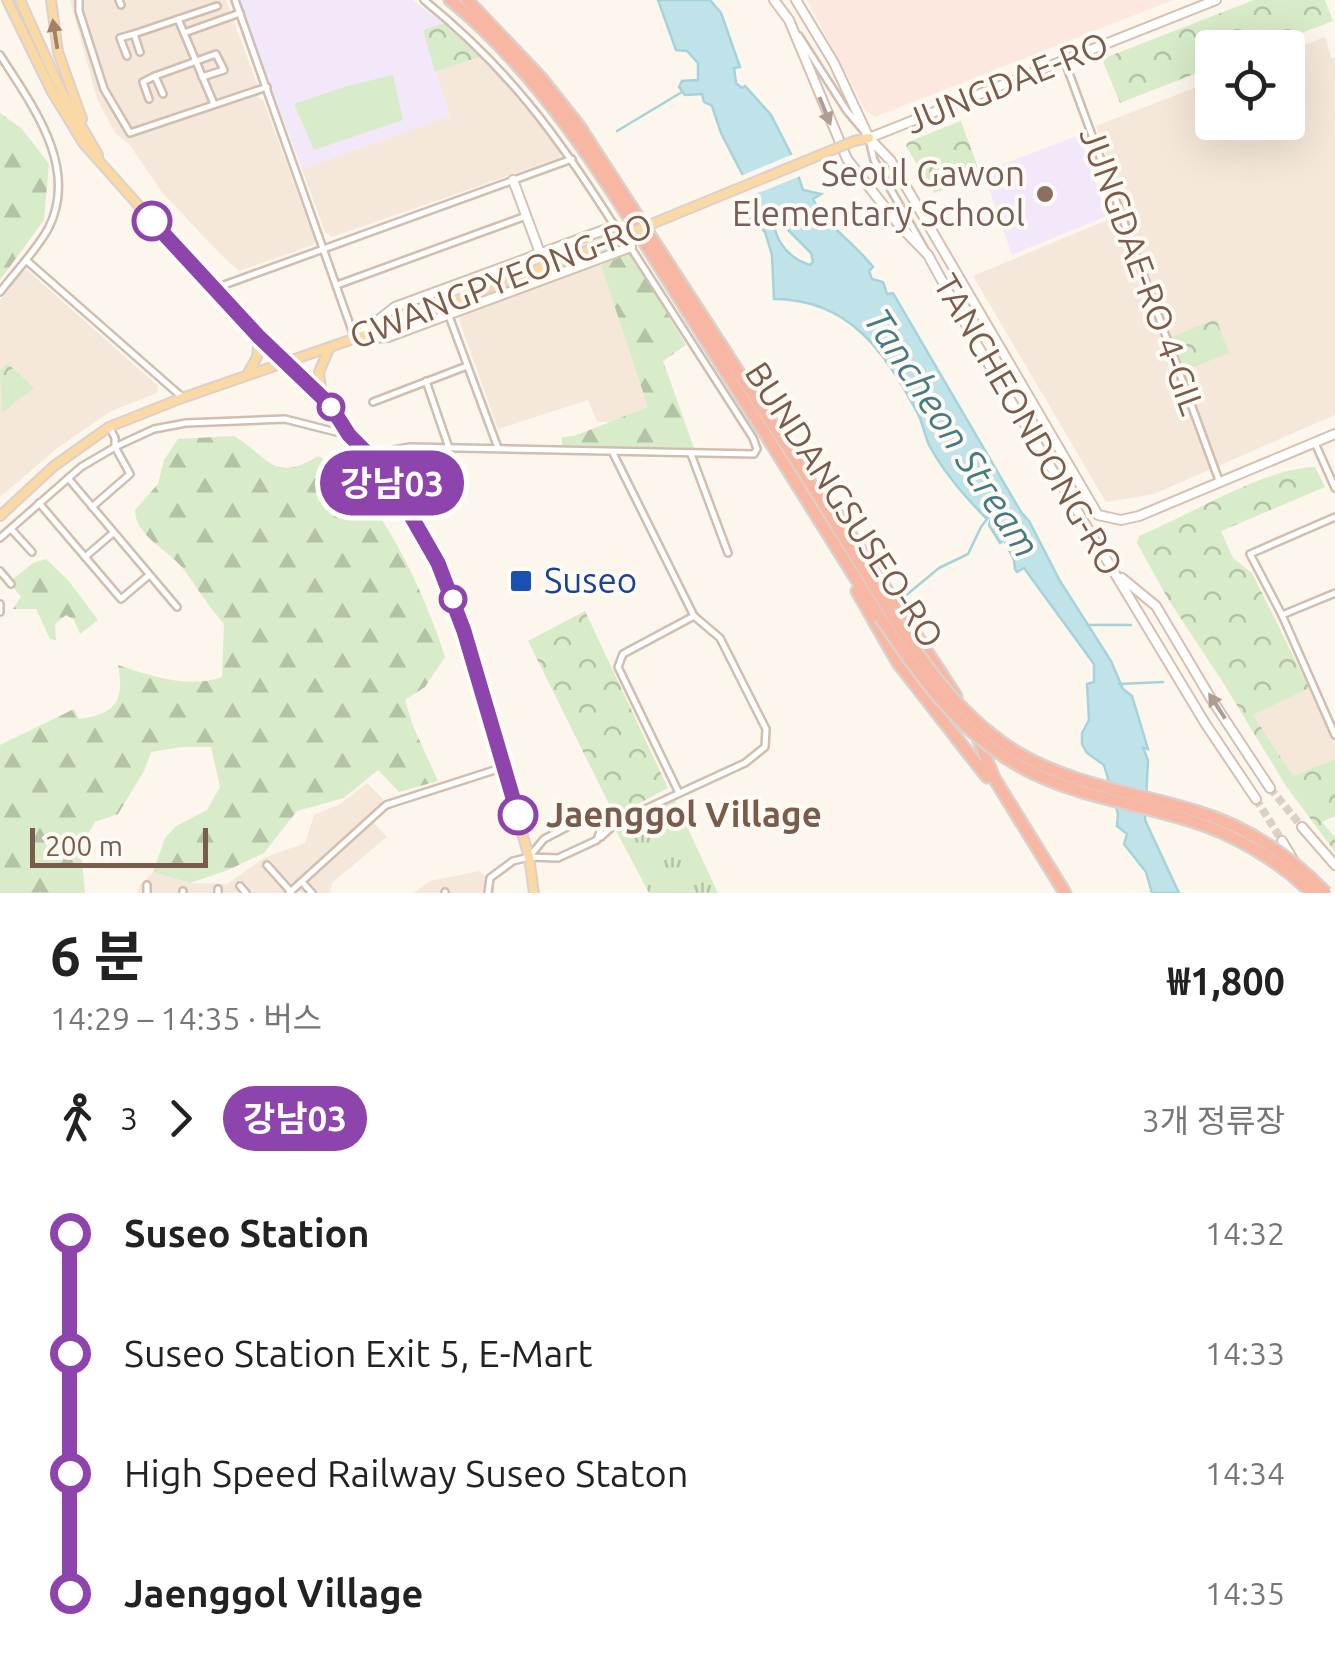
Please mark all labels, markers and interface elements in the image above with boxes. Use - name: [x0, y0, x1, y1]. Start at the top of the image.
- one-way arrow: [47, 18, 62, 49]
- street label: JUNGDAE-RO: [899, 23, 1114, 141]
- map controls: [1195, 30, 1305, 140]
- button: locate: [1195, 30, 1305, 140]
- one-way arrow: [818, 96, 834, 126]
- street label: JUNGDAE-RO 4-GIL: [1072, 121, 1214, 420]
- place label: Seoul Gawon Elementary School: [732, 153, 1025, 233]
- marker: Seoul Gawon Elementary School: [1034, 183, 1056, 205]
- unlabelled marker: [133, 202, 171, 240]
- street label: GWANGPYEONG-RO: [344, 204, 658, 356]
- street label: TANCHEONDONG-RO: [926, 267, 1132, 582]
- water label: Tancheon Stream: [857, 300, 1049, 565]
- street label: BUNDANGSUSEO-RO: [738, 354, 952, 655]
- unlabelled marker: [318, 394, 344, 420]
- line badge: 강남03: [322, 450, 462, 516]
- text: 강남03: [340, 463, 444, 503]
- place label: Suseo: [544, 560, 637, 600]
- marker: Suseo: [508, 568, 534, 594]
- unlabelled marker: [440, 586, 466, 612]
- one-way arrow: [1208, 693, 1226, 720]
- place label: Jaenggol Village: [546, 794, 822, 834]
- marker: Jaenggol Village: [499, 796, 537, 834]
- scale bar: [30, 823, 208, 868]
- text: 200 m: [45, 830, 123, 861]
- text: 6 분: [50, 925, 145, 986]
- text: ₩1,800: [1168, 960, 1285, 1002]
- text: 14:29 – 14:35 · 버스: [50, 1000, 322, 1036]
- icon: walk: [50, 1091, 105, 1146]
- icon: forward: [153, 1091, 208, 1146]
- text: 강남03: [243, 1098, 347, 1138]
- text: 3: [120, 1100, 138, 1136]
- text: 3개 정류장: [1142, 1102, 1285, 1138]
- text: Suseo Station: [124, 1212, 370, 1254]
- text: 14:32: [1205, 1215, 1285, 1251]
- text: Suseo Station Exit 5, E-Mart: [124, 1332, 593, 1374]
- text: 14:33: [1205, 1335, 1285, 1371]
- text: High Speed Railway Suseo Staton: [124, 1452, 688, 1494]
- text: 14:34: [1205, 1455, 1285, 1491]
- text: Jaenggol Village: [124, 1572, 423, 1614]
- text: 14:35: [1205, 1575, 1285, 1611]

